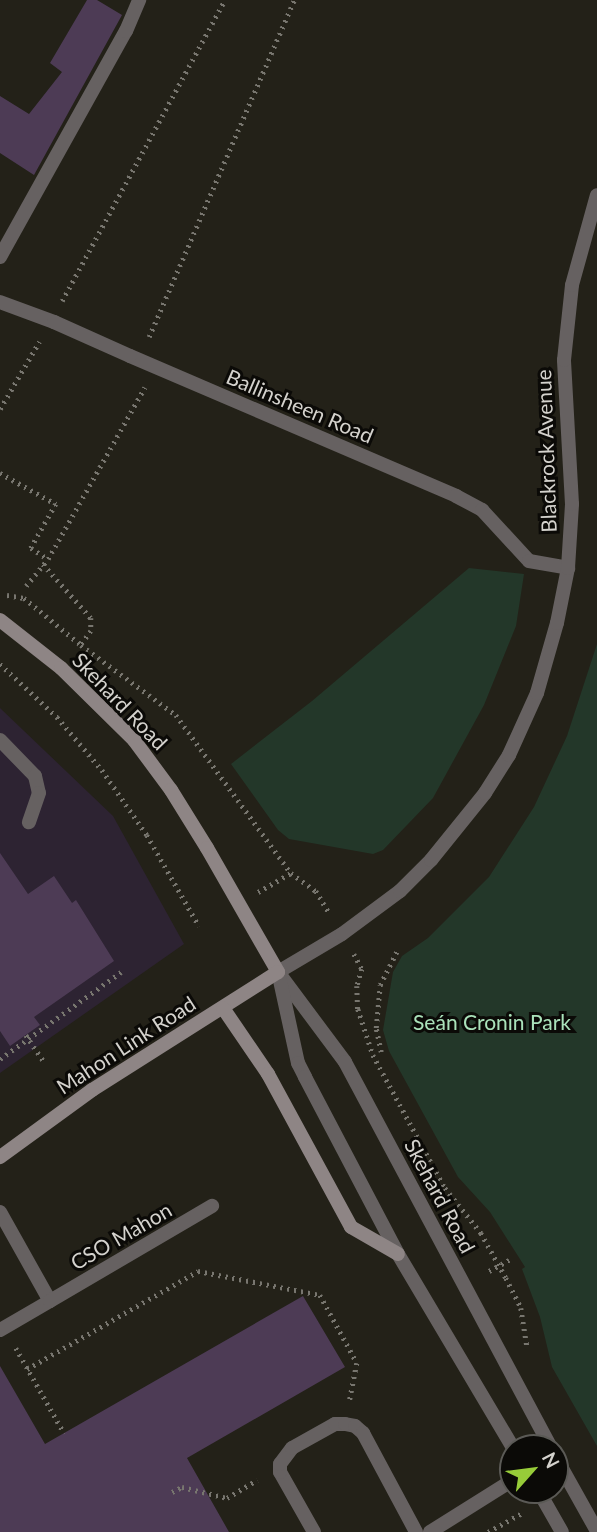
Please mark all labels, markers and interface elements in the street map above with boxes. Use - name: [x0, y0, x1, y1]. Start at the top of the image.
- street label: Ballinsheen Road: [223, 364, 377, 448]
- street label: Blackrock Avenue: [531, 369, 561, 533]
- street label: Skehard Road: [67, 647, 173, 755]
- street label: Mahon Link Road: [52, 991, 200, 1099]
- park label: Seán Cronin Park: [413, 1009, 571, 1035]
- street label: Skehard Road: [399, 1135, 481, 1257]
- street label: CSO Mahon: [66, 1197, 176, 1275]
- north arrow: [499, 1434, 569, 1504]
- text: N: [538, 1448, 565, 1472]

